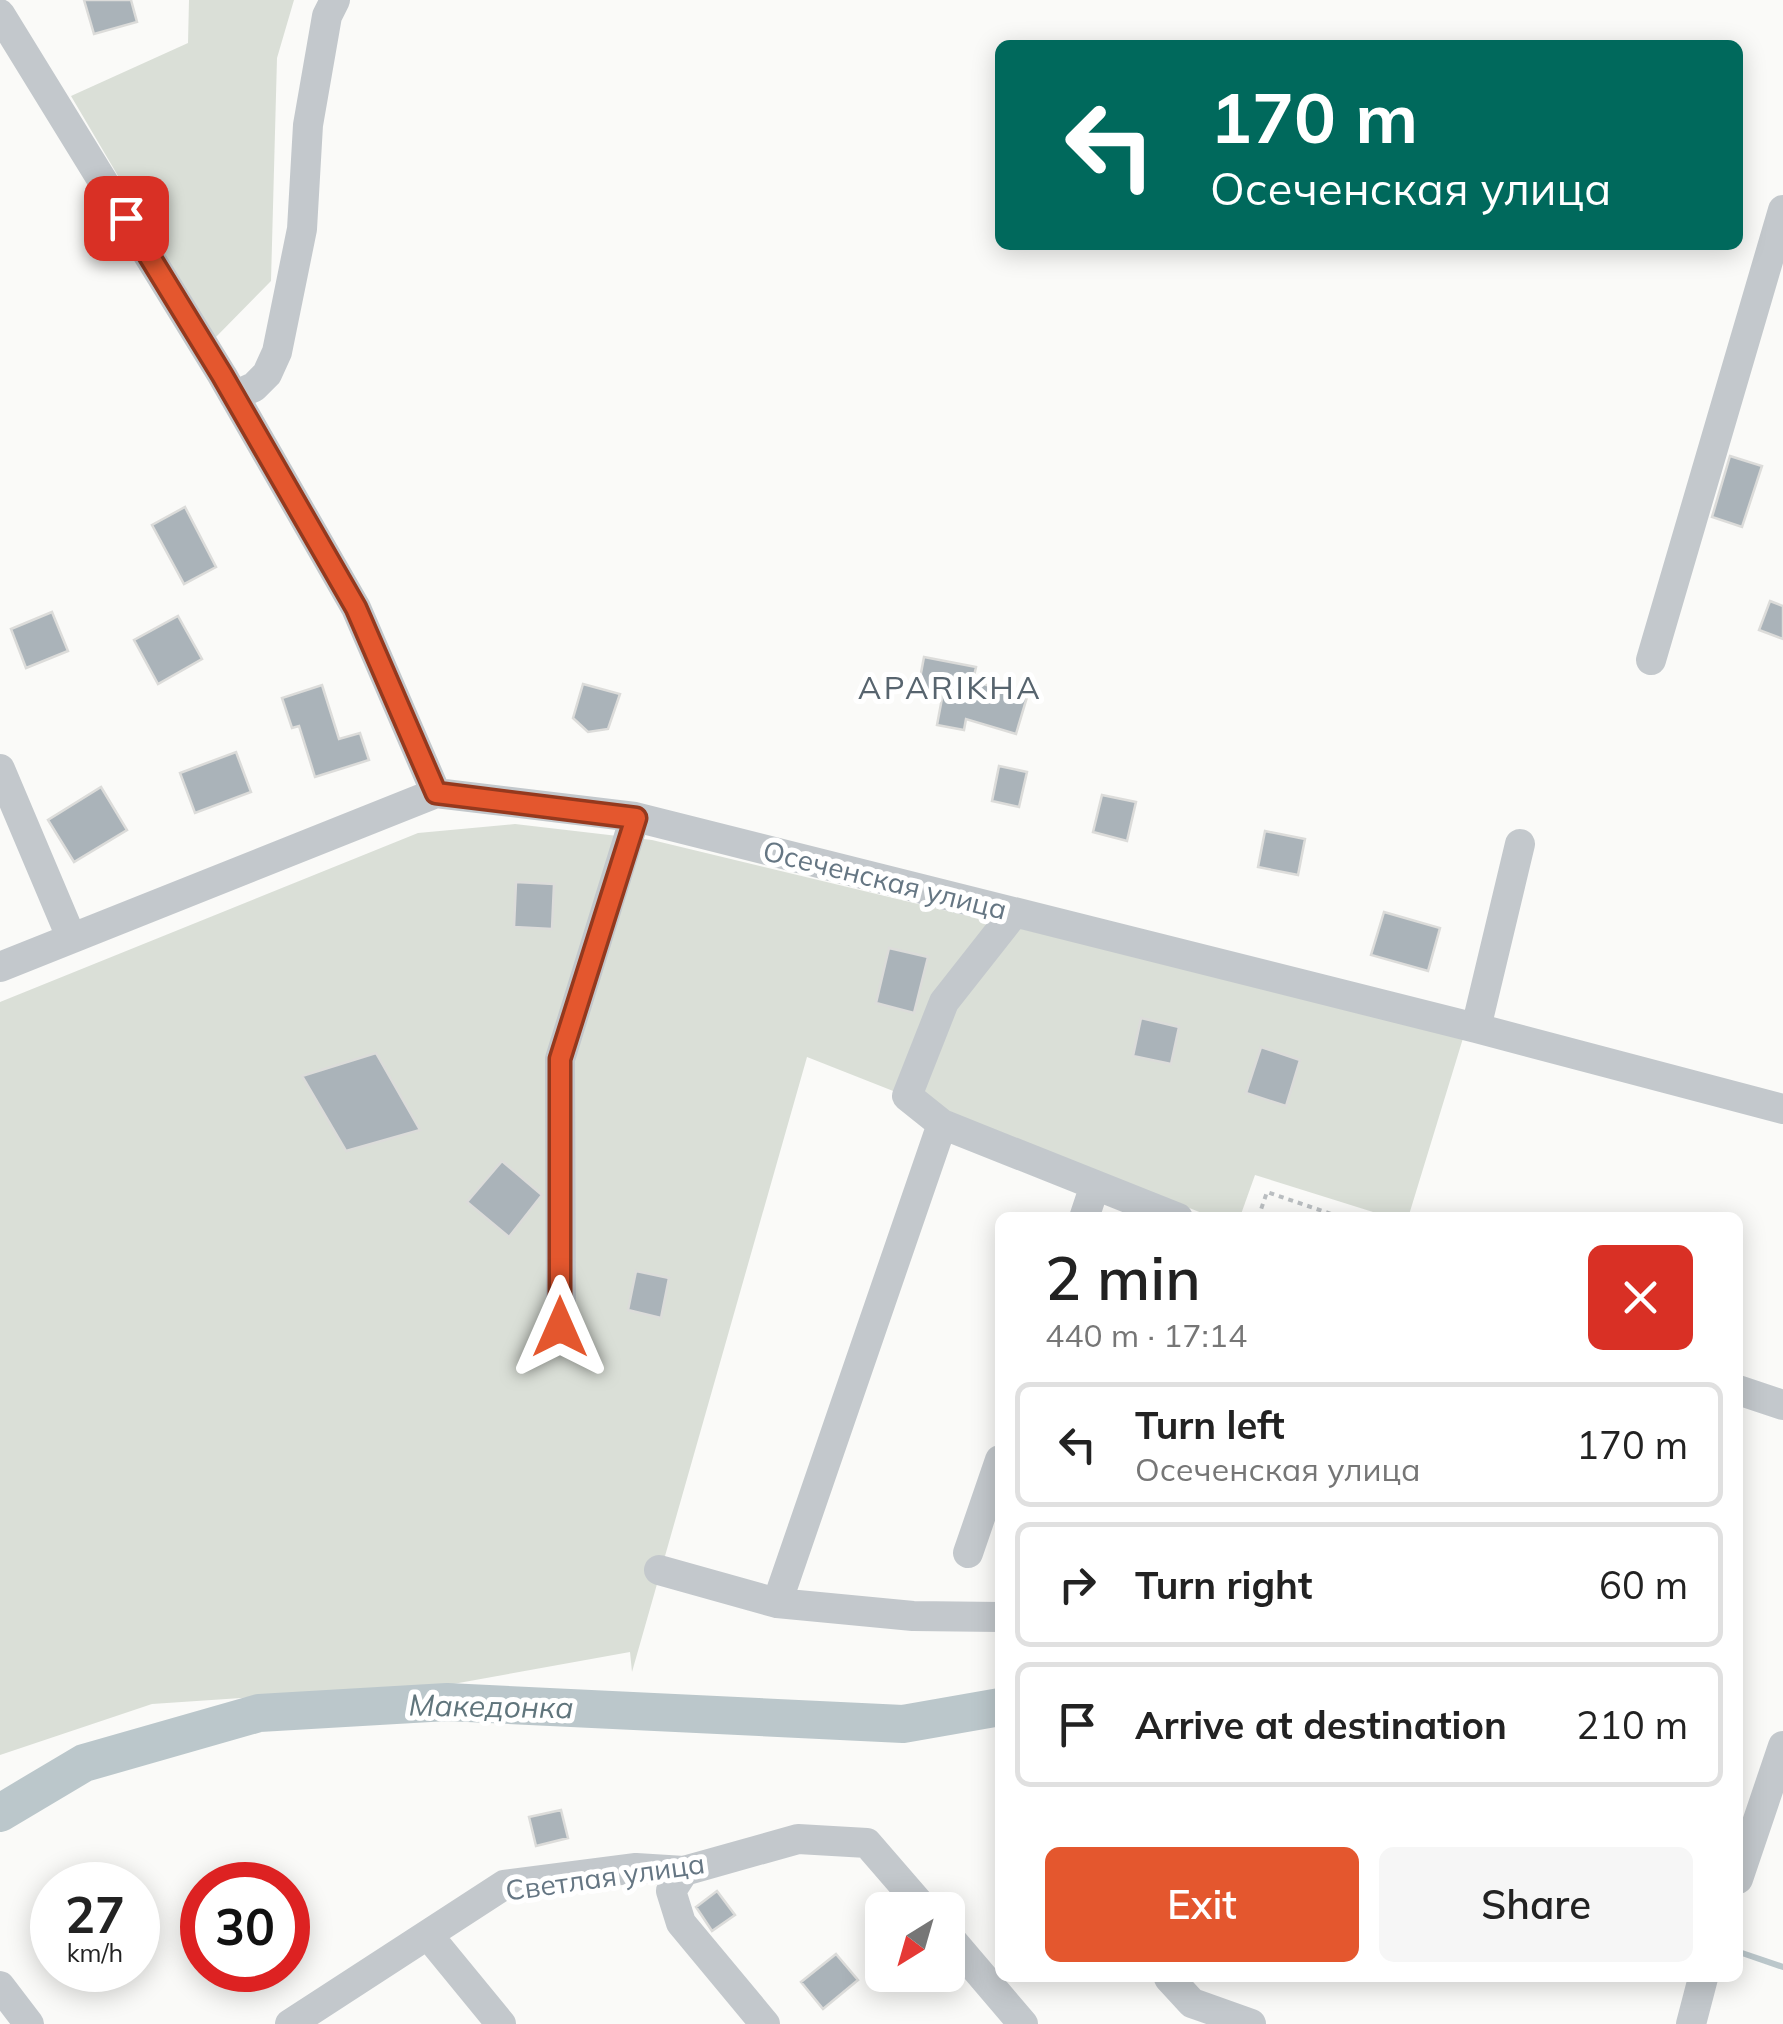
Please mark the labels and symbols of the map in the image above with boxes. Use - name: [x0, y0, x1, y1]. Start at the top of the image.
- pin: [84, 176, 169, 261]
- district label: APARIKHA: [858, 667, 1042, 707]
- street label: Осеченская улица: [760, 832, 1011, 927]
- position arrow: [508, 1275, 612, 1379]
- water label: Македонка: [408, 1686, 574, 1726]
- street label: Светлая улица: [503, 1845, 707, 1908]
- speed limit sign: 30: [180, 1862, 310, 1992]
- north arrow: [865, 1892, 965, 1992]

